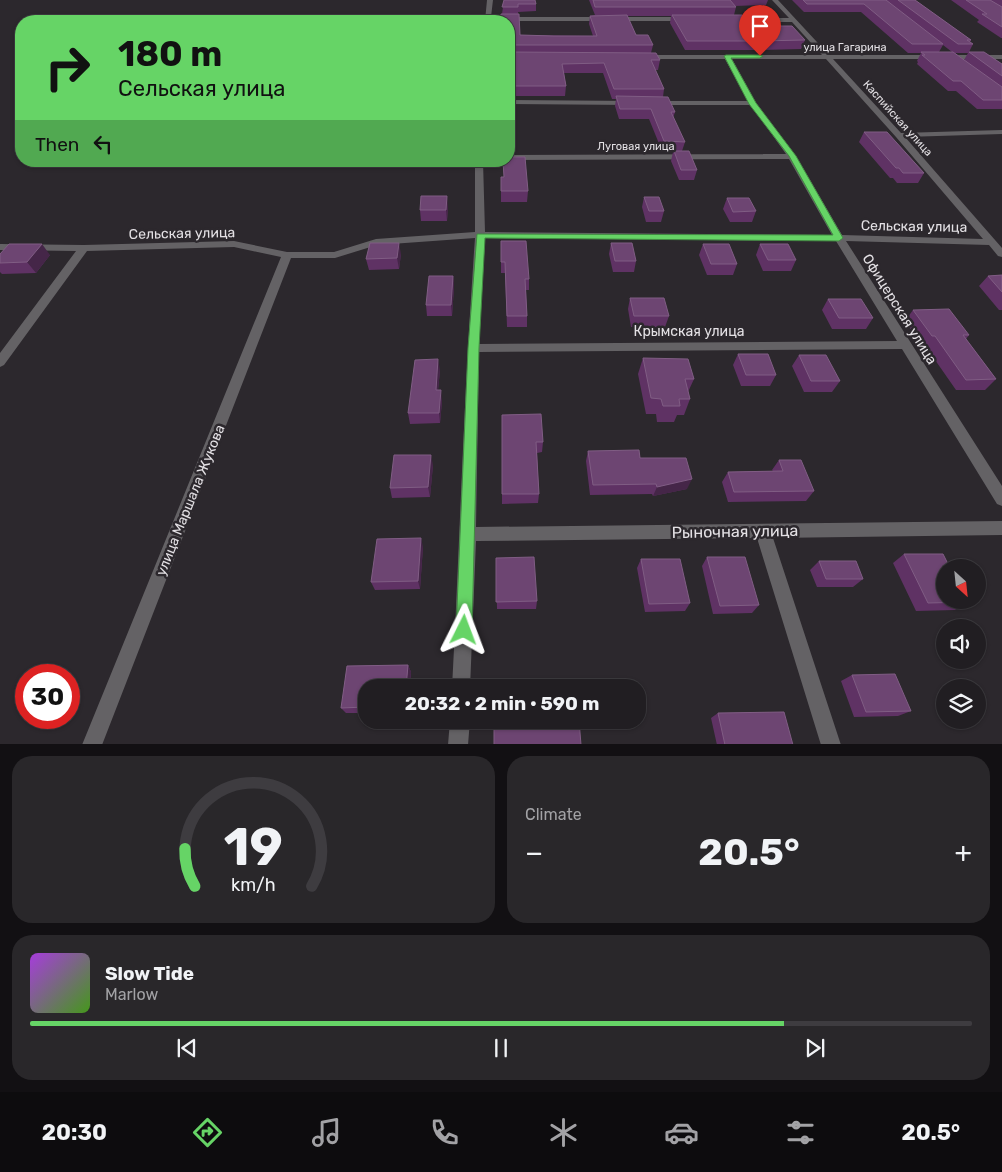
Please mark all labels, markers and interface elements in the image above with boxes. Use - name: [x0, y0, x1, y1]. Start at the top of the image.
- pin: [739, 5, 781, 56]
- icon: arrive: [746, 12, 774, 40]
- text: 180 m: [118, 33, 222, 75]
- icon: right: [35, 35, 100, 100]
- street label: улица Гагарина: [804, 41, 887, 54]
- text: Сельская улица: [118, 75, 285, 102]
- street label: Каспийская улица: [860, 78, 935, 159]
- icon: left: [89, 130, 117, 158]
- text: Then: [35, 133, 79, 156]
- street label: Луговая улица: [597, 140, 675, 153]
- street label: Сельская улица: [861, 217, 967, 236]
- street label: Сельская улица: [129, 224, 235, 243]
- street label: Офицерская улица: [859, 251, 940, 368]
- street label: Крымская улица: [633, 323, 745, 340]
- street label: улица Маршала Жукова: [152, 422, 229, 578]
- street label: Рыночная улица: [672, 521, 798, 542]
- north arrow: [936, 559, 986, 609]
- map controls: [936, 559, 986, 729]
- position arrow: [437, 603, 489, 655]
- button: sound: [936, 619, 986, 669]
- speed limit sign: 30: [15, 664, 80, 729]
- button: layers: [936, 679, 986, 729]
- text: 20:32 · 2 min · 590 m: [405, 692, 599, 715]
- text: Climate: [525, 805, 582, 824]
- text: 19: [224, 816, 283, 878]
- text: 20.5°: [698, 829, 800, 875]
- text: −: [525, 836, 543, 869]
- text: +: [955, 836, 972, 869]
- text: km/h: [231, 874, 276, 895]
- text: Slow Tide: [105, 962, 194, 985]
- text: Marlow: [105, 985, 158, 1004]
- icon: previous: [173, 1034, 201, 1062]
- icon: pause: [487, 1034, 515, 1062]
- icon: next: [801, 1034, 829, 1062]
- icon: directions: [190, 1115, 225, 1150]
- icon: music: [309, 1115, 344, 1150]
- icon: phone: [427, 1115, 462, 1150]
- icon: climate: [546, 1115, 581, 1150]
- icon: car: [664, 1115, 699, 1150]
- icon: filters: [783, 1115, 818, 1150]
- text: 20:30: [42, 1119, 107, 1146]
- text: 20.5°: [902, 1119, 960, 1146]

